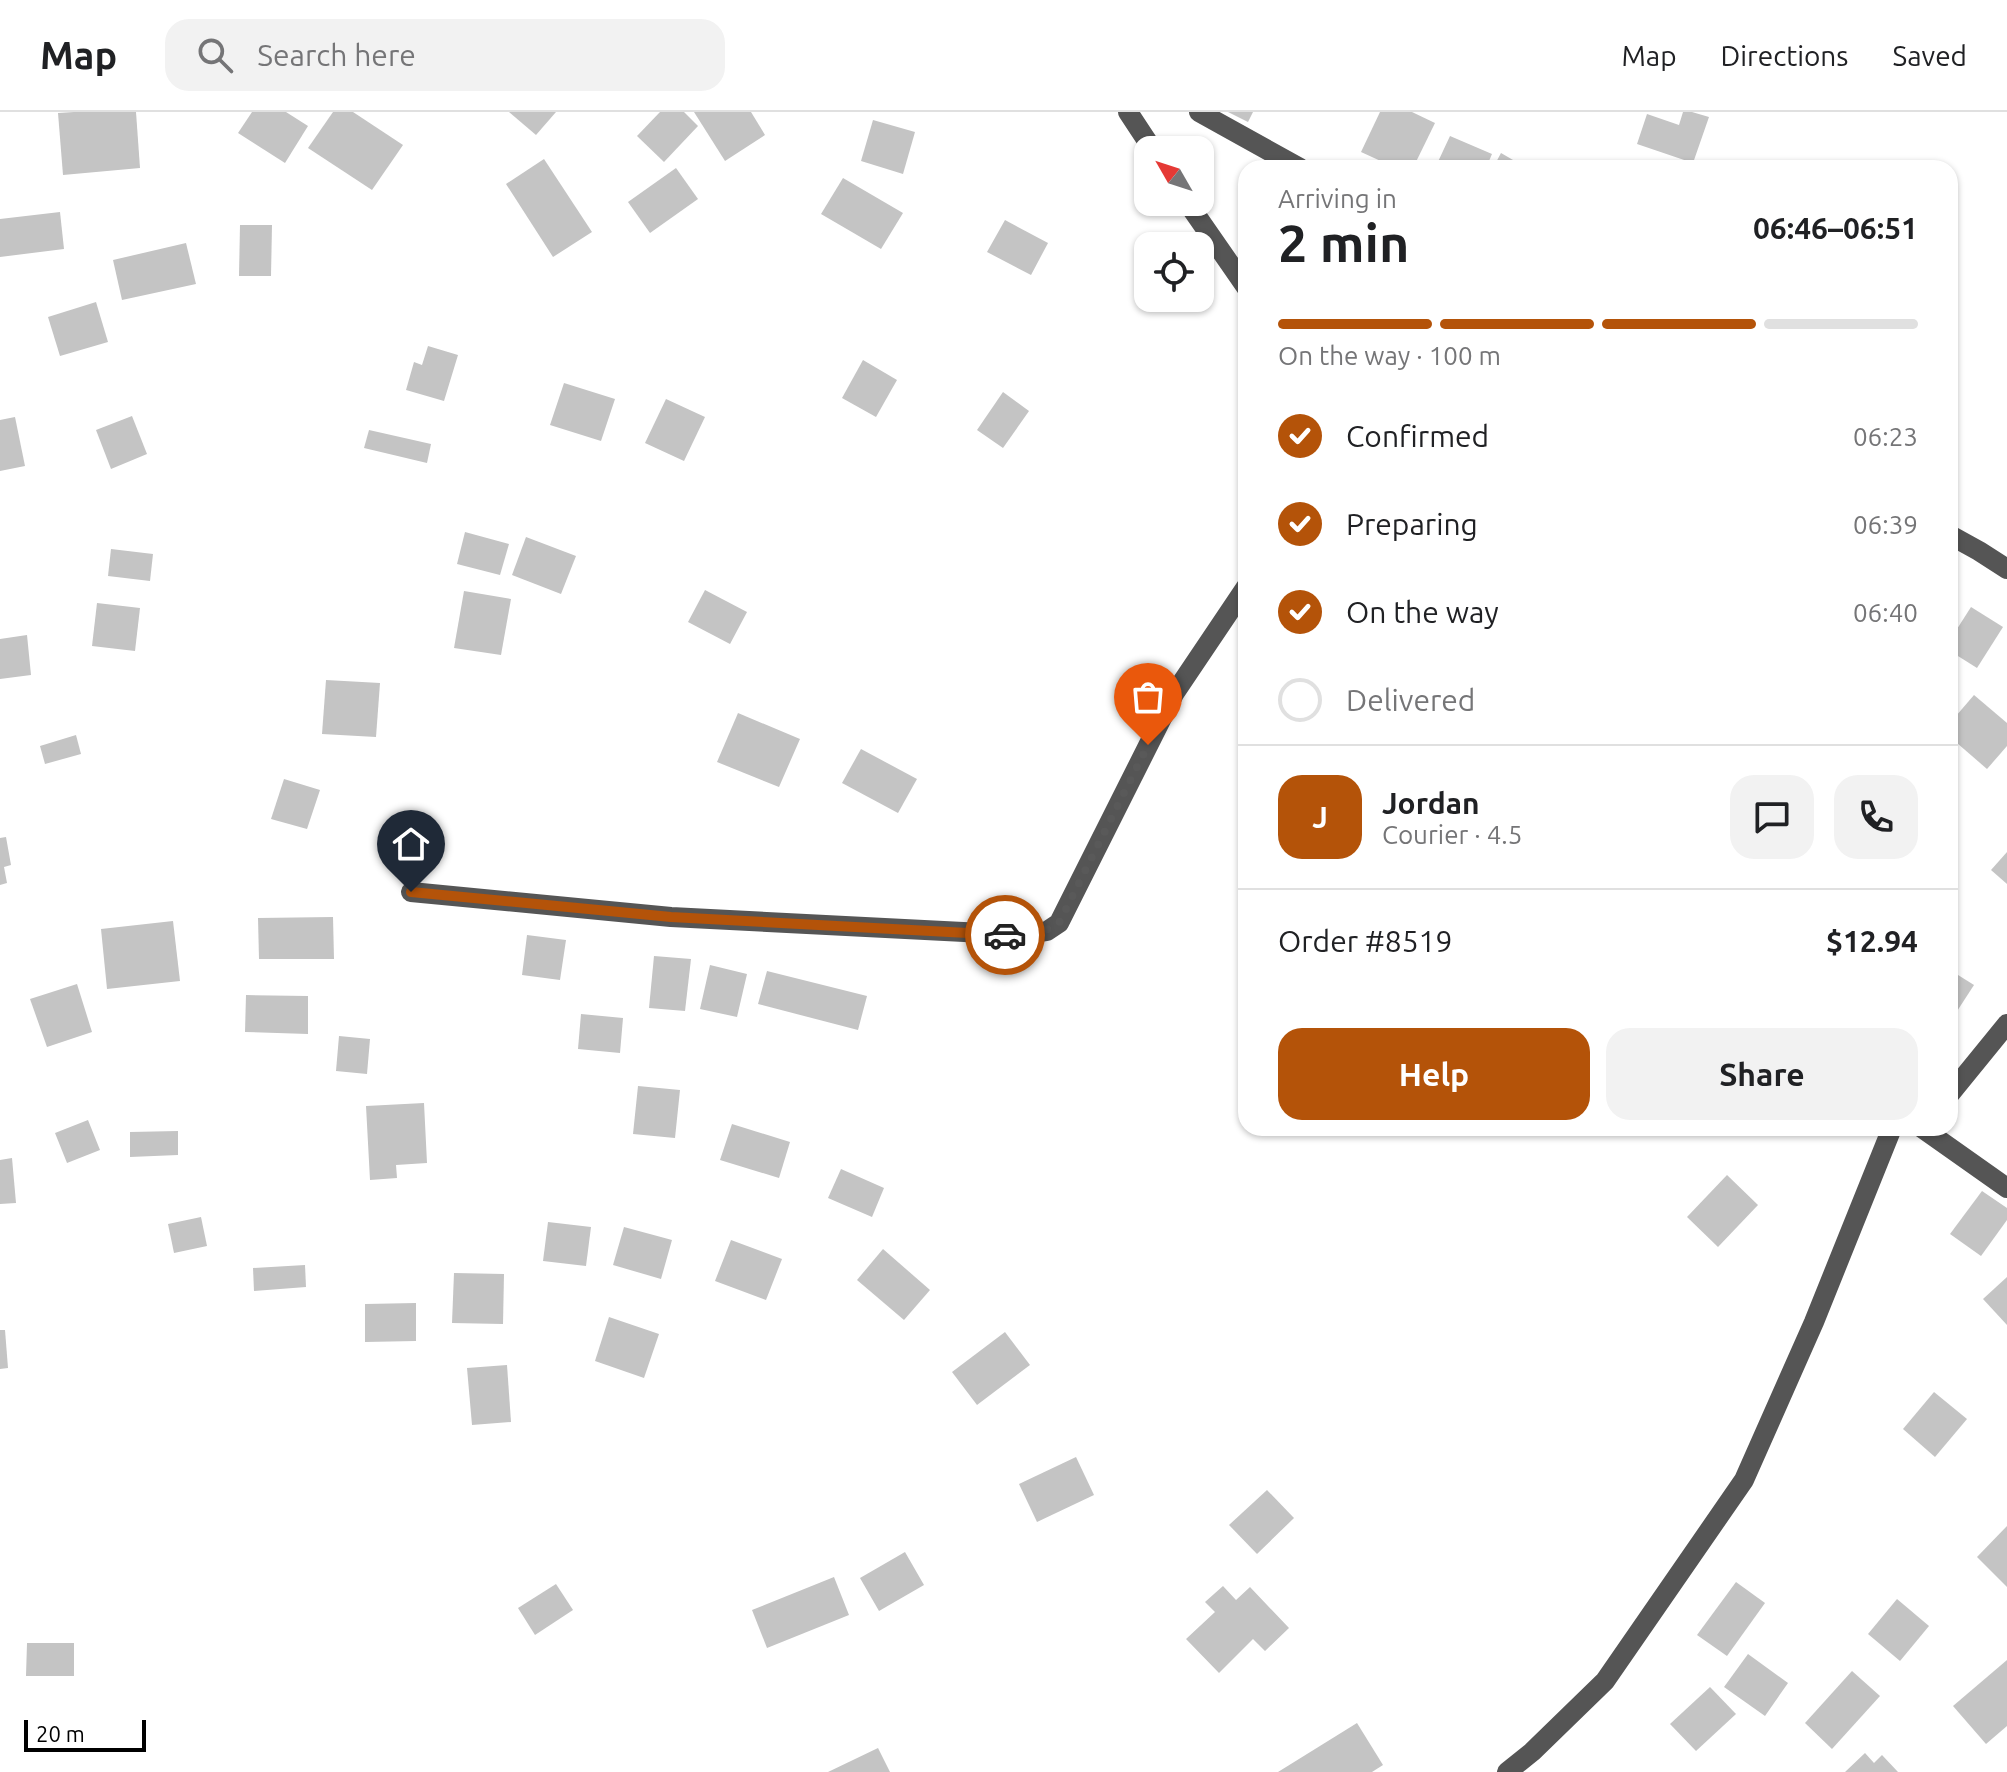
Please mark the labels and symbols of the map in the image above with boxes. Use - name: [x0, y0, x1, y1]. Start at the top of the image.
- north arrow: [1134, 136, 1214, 216]
- pin: [1114, 663, 1182, 745]
- pin: [377, 810, 445, 892]
- courier: [965, 895, 1045, 975]
- scale bar: [24, 1716, 146, 1752]

